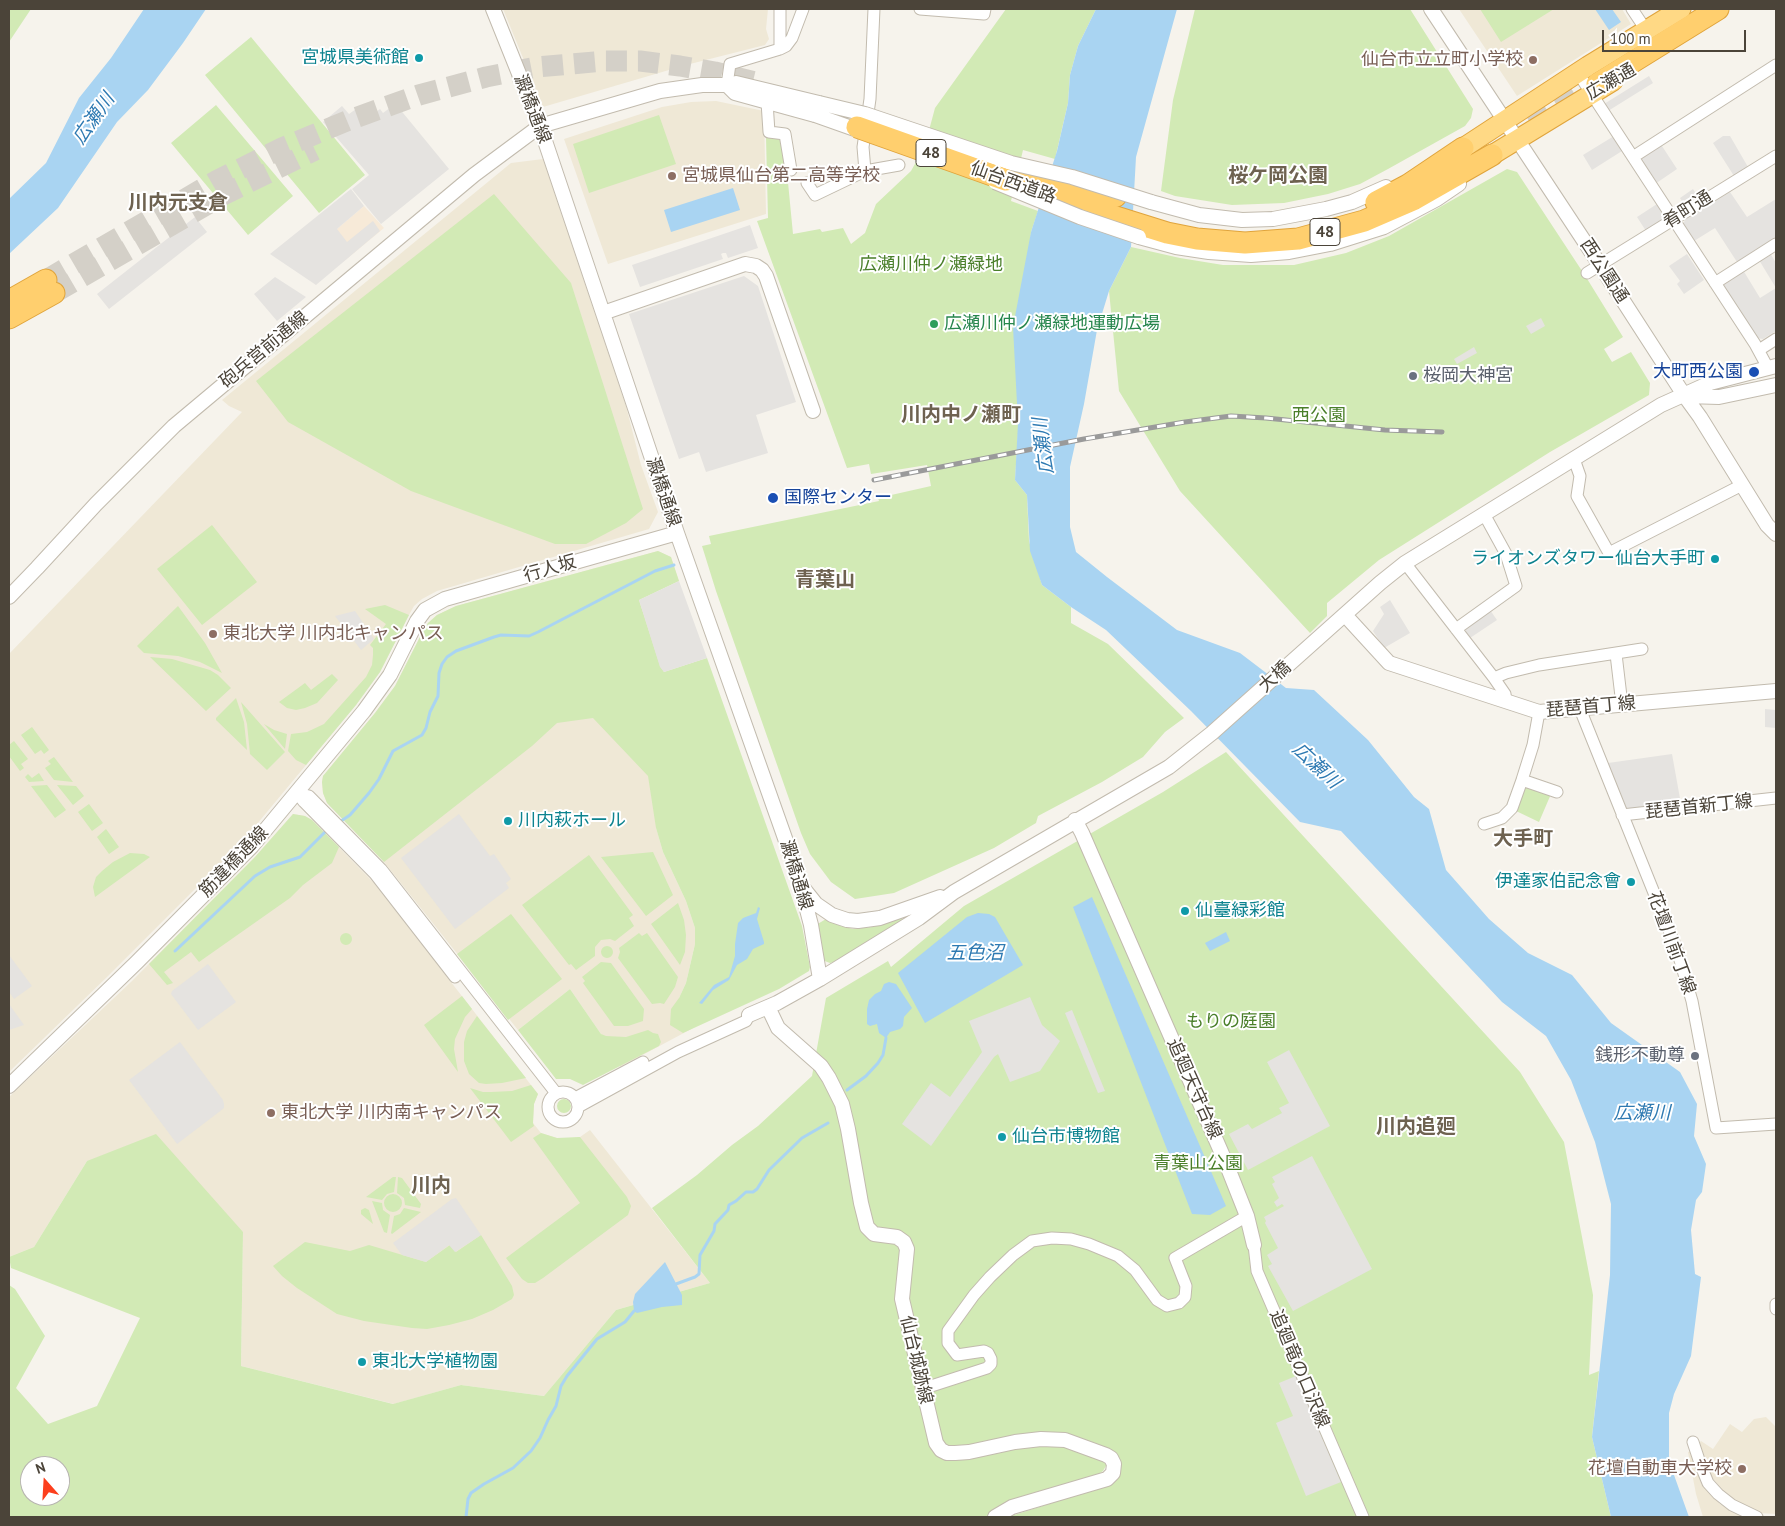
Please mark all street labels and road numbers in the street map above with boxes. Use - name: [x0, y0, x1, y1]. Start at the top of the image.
- street label: 広瀬通: [1582, 59, 1640, 105]
- street label: 澱橋通線: [509, 72, 555, 146]
- road number: 48: [916, 140, 946, 167]
- street label: 仙台西道路: [967, 157, 1059, 209]
- street label: 肴町通: [1659, 187, 1717, 233]
- road number: 48: [1310, 218, 1340, 246]
- street label: 西公園通: [1575, 235, 1633, 307]
- street label: 砲兵営前通線: [216, 307, 312, 393]
- street label: 澱橋通線: [641, 454, 685, 530]
- street label: 行人坂: [521, 551, 579, 587]
- street label: 大橋: [1254, 657, 1296, 697]
- street label: 琵琶首丁線: [1545, 692, 1637, 722]
- street label: 琵琶首新丁線: [1644, 791, 1754, 823]
- street label: 筋違橋通線: [195, 822, 273, 902]
- street label: 澱橋通線: [775, 837, 817, 913]
- street label: 花壇川前丁線: [1642, 889, 1700, 997]
- street label: 追廻天守台線: [1162, 1035, 1226, 1143]
- street label: 追廻竜の口沢線: [1264, 1307, 1334, 1431]
- street label: 仙台城跡線: [895, 1314, 937, 1406]

